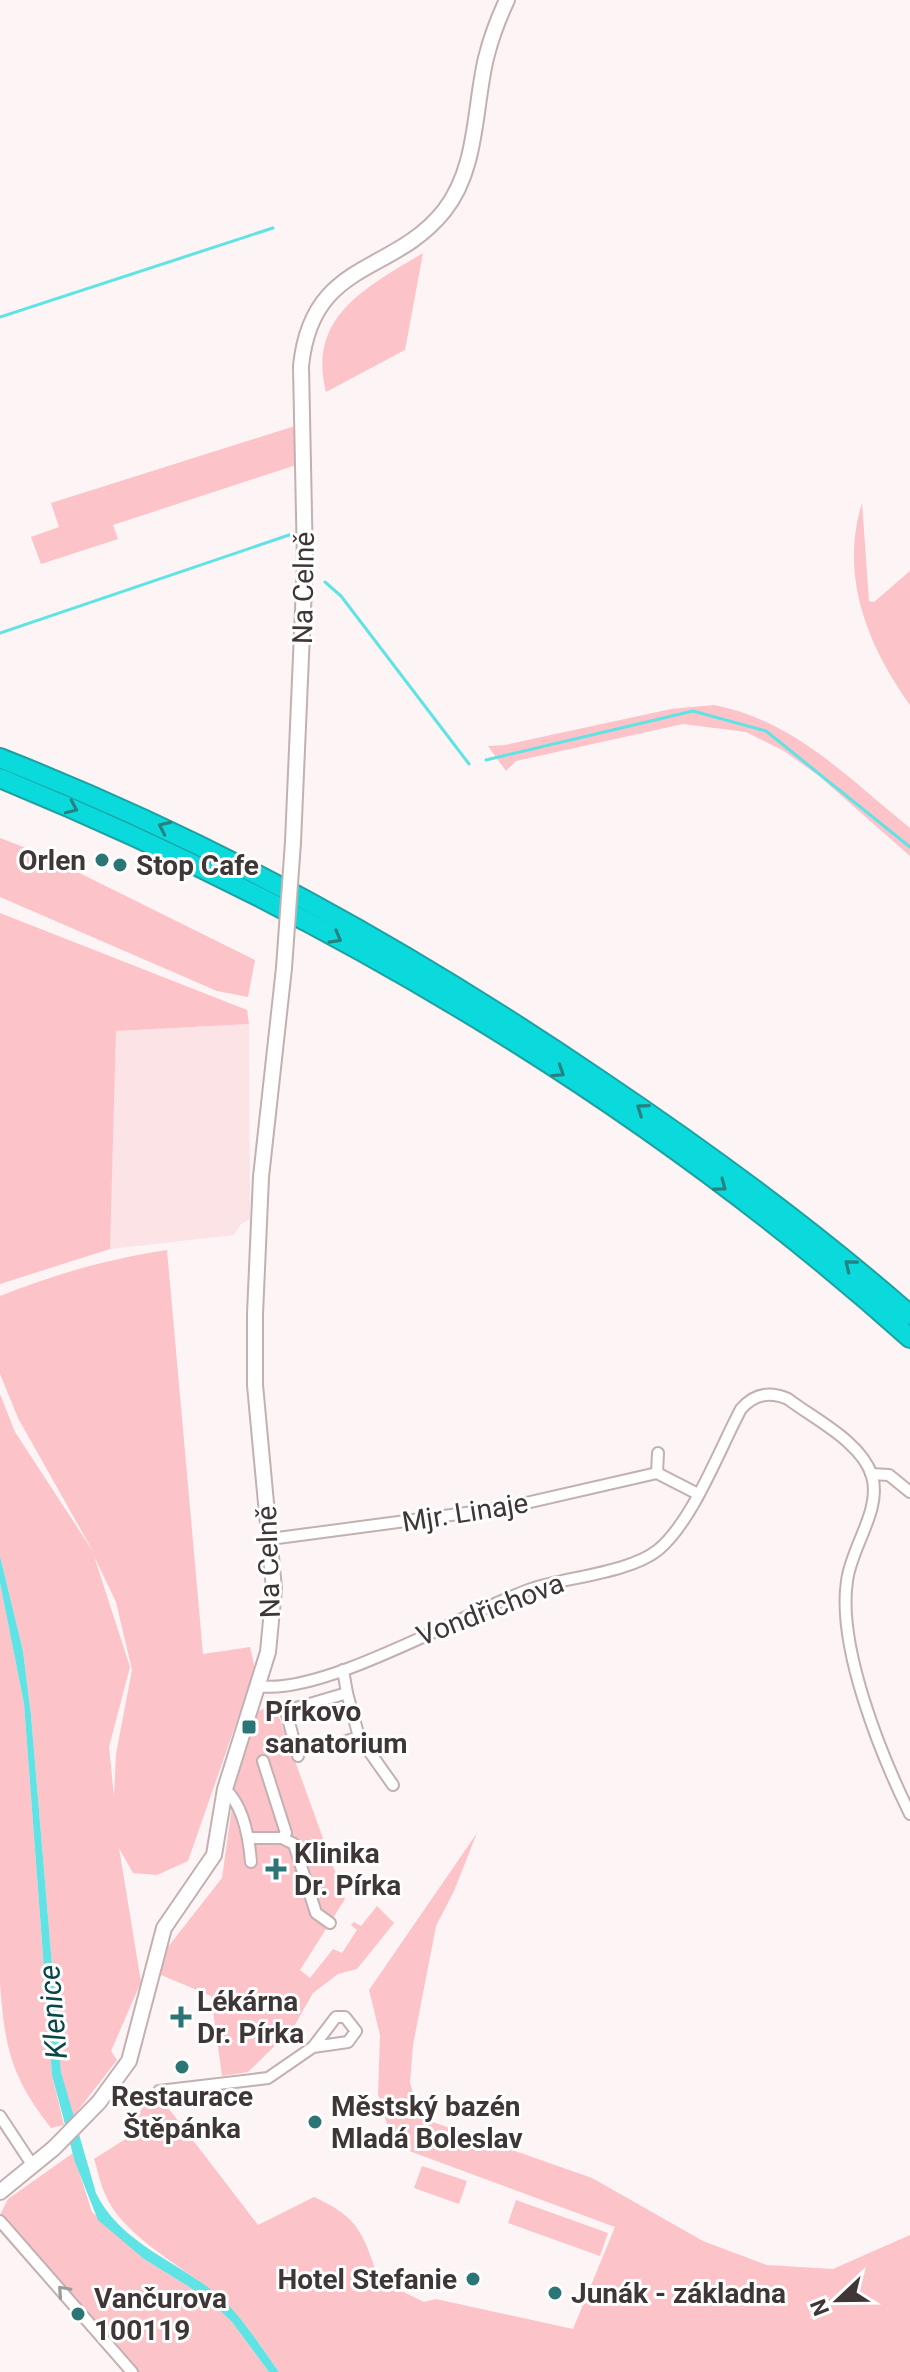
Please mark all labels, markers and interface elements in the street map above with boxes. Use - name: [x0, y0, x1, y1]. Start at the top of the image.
- street label: Na Celně: [286, 532, 321, 644]
- one-way arrow: [64, 799, 78, 815]
- one-way arrow: [157, 821, 172, 837]
- place label: Orlen: [18, 844, 86, 877]
- place label: Stop Cafe: [136, 849, 259, 882]
- marker: Orlen: [93, 851, 111, 869]
- marker: Stop Cafe: [111, 856, 129, 874]
- one-way arrow: [328, 929, 342, 944]
- one-way arrow: [550, 1062, 565, 1077]
- one-way arrow: [637, 1104, 651, 1119]
- one-way arrow: [712, 1177, 727, 1191]
- one-way arrow: [845, 1260, 859, 1275]
- street label: Mjr. Linaje: [400, 1486, 531, 1539]
- street label: Na Celně: [250, 1505, 287, 1619]
- street label: Vondřichova: [412, 1566, 569, 1653]
- place label: Pírkovo sanatorium: [265, 1695, 408, 1760]
- marker: Pírkovo sanatorium: [240, 1718, 258, 1736]
- place label: Klinika Dr. Pírka: [294, 1837, 401, 1902]
- marker: Klinika Dr. Pírka: [265, 1858, 287, 1880]
- water label: Klenice: [31, 1963, 74, 2061]
- place label: Lékárna Dr. Pírka: [197, 1985, 304, 2050]
- marker: Lékárna Dr. Pírka: [172, 2008, 190, 2026]
- marker: Restaurace Štěpánka: [173, 2058, 191, 2076]
- place label: Restaurace Štěpánka: [111, 2080, 253, 2145]
- place label: Městský bazén Mladá Boleslav: [331, 2090, 523, 2155]
- marker: Městský bazén Mladá Boleslav: [306, 2113, 324, 2131]
- north arrow: [798, 2260, 878, 2340]
- place label: Hotel Stefanie: [277, 2263, 457, 2296]
- marker: Hotel Stefanie: [464, 2270, 482, 2288]
- place label: Junák - základna: [571, 2277, 786, 2310]
- place label: Vančurova 100119: [94, 2282, 227, 2347]
- marker: Junák - základna: [546, 2284, 564, 2302]
- one-way arrow: [58, 2286, 73, 2301]
- text: N: [805, 2295, 834, 2319]
- marker: Vančurova 100119: [69, 2305, 87, 2323]

